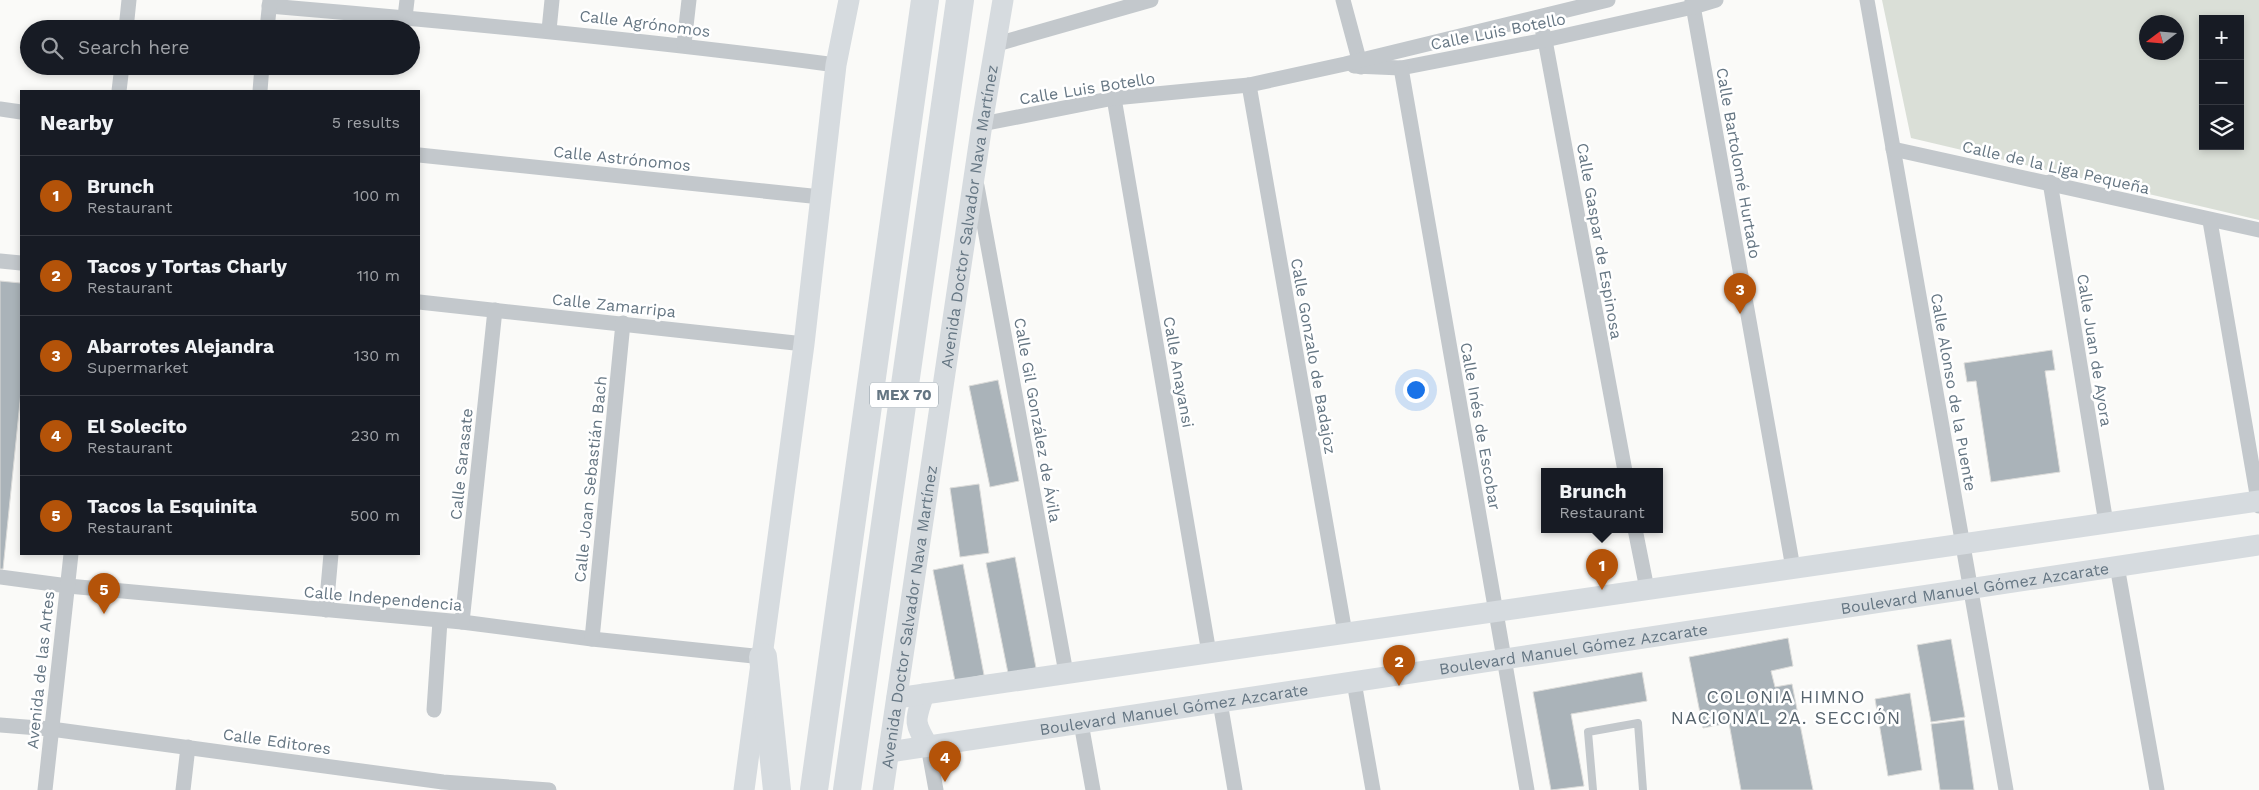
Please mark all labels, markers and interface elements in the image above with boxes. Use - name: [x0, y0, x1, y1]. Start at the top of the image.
- street label: Calle Agrónomos: [578, 6, 711, 41]
- street label: Calle Luis Botello: [1429, 9, 1567, 54]
- north arrow: [2139, 15, 2184, 60]
- map controls: [2199, 15, 2244, 150]
- button: +: [2199, 15, 2244, 60]
- search box: [20, 20, 420, 75]
- icon: search: [38, 34, 66, 62]
- text: Search here: [78, 36, 189, 59]
- button: −: [2199, 60, 2244, 105]
- street label: Avenida Doctor Salvador Nava Martínez: [937, 63, 1002, 369]
- street label: Calle Bartolomé Hurtado: [1712, 66, 1765, 260]
- street label: Calle Luis Botello: [1018, 68, 1156, 109]
- button: layers: [2199, 105, 2244, 150]
- text: Nearby: [40, 110, 113, 135]
- text: 5 results: [332, 113, 400, 132]
- street label: Calle de la Liga Pequeña: [1960, 137, 2151, 198]
- street label: Calle Gaspar de Espinosa: [1573, 141, 1626, 341]
- street label: Calle Astrónomos: [552, 142, 692, 175]
- text: Brunch: [87, 175, 154, 198]
- text: 1: [53, 186, 59, 205]
- text: 100 m: [353, 186, 400, 205]
- text: Restaurant: [87, 198, 173, 217]
- text: Tacos y Tortas Charly: [87, 255, 287, 278]
- street label: Calle Gonzalo de Badajoz: [1287, 257, 1340, 456]
- text: 2: [51, 266, 61, 285]
- text: 110 m: [357, 266, 400, 285]
- street label: Calle Juan de Ayora: [2073, 272, 2116, 428]
- pin: 3: [1724, 273, 1756, 314]
- text: Restaurant: [87, 278, 173, 297]
- street label: Calle Zamarripa: [551, 290, 677, 321]
- street label: Calle Alonso de la Puente: [1927, 292, 1980, 493]
- street label: Calle Anayansi: [1159, 315, 1198, 429]
- street label: Calle Gil González de Ávila: [1010, 316, 1065, 524]
- text: Abarrotes Alejandra: [87, 335, 274, 358]
- street label: Calle Inés de Escobar: [1456, 341, 1505, 512]
- text: 3: [51, 346, 61, 365]
- text: 130 m: [354, 346, 400, 365]
- text: Supermarket: [87, 358, 188, 377]
- street label: Calle Joan Sebastián Bach: [570, 375, 611, 583]
- your location: [1403, 377, 1429, 403]
- road number: MEX 70: [870, 382, 938, 408]
- street label: Calle Sarasate: [446, 407, 477, 521]
- text: El Solecito: [87, 415, 187, 438]
- text: 4: [51, 426, 61, 445]
- text: 230 m: [351, 426, 400, 445]
- text: Restaurant: [87, 438, 173, 457]
- street label: Avenida Doctor Salvador Nava Martínez: [877, 464, 941, 770]
- popup: [1541, 468, 1663, 533]
- text: Brunch: [1559, 480, 1627, 503]
- text: Tacos la Esquinita: [87, 495, 257, 518]
- text: Restaurant: [1559, 503, 1645, 522]
- text: 5: [51, 506, 61, 525]
- text: 500 m: [350, 506, 400, 525]
- text: Restaurant: [87, 518, 173, 537]
- pin: 1: [1586, 549, 1618, 590]
- street label: Boulevard Manuel Gómez Azcarate: [1839, 559, 2110, 618]
- pin: 5: [88, 573, 120, 614]
- street label: Calle Independencia: [303, 582, 463, 615]
- street label: Avenida de las Artes: [23, 590, 58, 750]
- street label: Boulevard Manuel Gómez Azcarate: [1438, 619, 1709, 679]
- pin: 2: [1383, 645, 1415, 686]
- street label: Boulevard Manuel Gómez Azcarate: [1038, 680, 1309, 739]
- district label: COLONIA HIMNO NACIONAL 2A. SECCIÓN: [1671, 686, 1901, 728]
- street label: Calle Editores: [222, 725, 332, 758]
- pin: 4: [929, 741, 961, 782]

